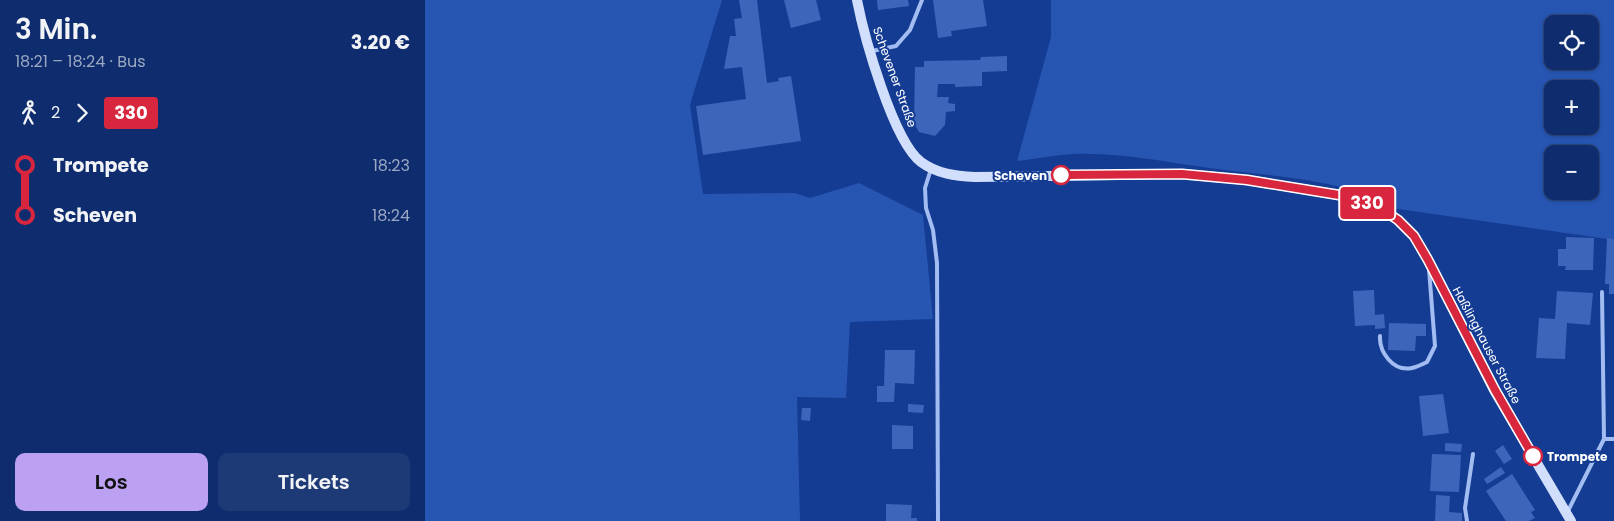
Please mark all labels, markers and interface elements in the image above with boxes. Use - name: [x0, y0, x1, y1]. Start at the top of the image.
- text: 3 Min.: [15, 10, 97, 49]
- map controls: [1544, 15, 1599, 200]
- button: locate: [1544, 15, 1599, 70]
- street label: Schevener Straße: [869, 24, 921, 130]
- text: 3.20 €: [351, 29, 410, 56]
- text: 18:21 – 18:24 · Bus: [15, 50, 146, 73]
- button: +: [1544, 80, 1599, 135]
- icon: walk: [15, 99, 43, 127]
- icon: forward: [68, 99, 96, 127]
- text: 330: [114, 100, 148, 125]
- text: 2: [51, 101, 60, 124]
- button: −: [1544, 145, 1599, 200]
- text: Trompete: [53, 152, 149, 179]
- text: 18:23: [373, 154, 410, 177]
- marker: Scheven: [1051, 165, 1071, 185]
- place label: Scheven: [994, 167, 1047, 184]
- line badge: 330: [1338, 187, 1396, 219]
- text: 330: [1350, 190, 1384, 215]
- text: Scheven: [53, 202, 137, 229]
- text: 18:24: [372, 204, 410, 227]
- street label: Haßlinghauser Straße: [1449, 283, 1525, 407]
- marker: Trompete: [1523, 446, 1543, 466]
- place label: Trompete: [1547, 448, 1608, 465]
- button: Los: [15, 453, 208, 511]
- button: Tickets: [218, 453, 410, 511]

